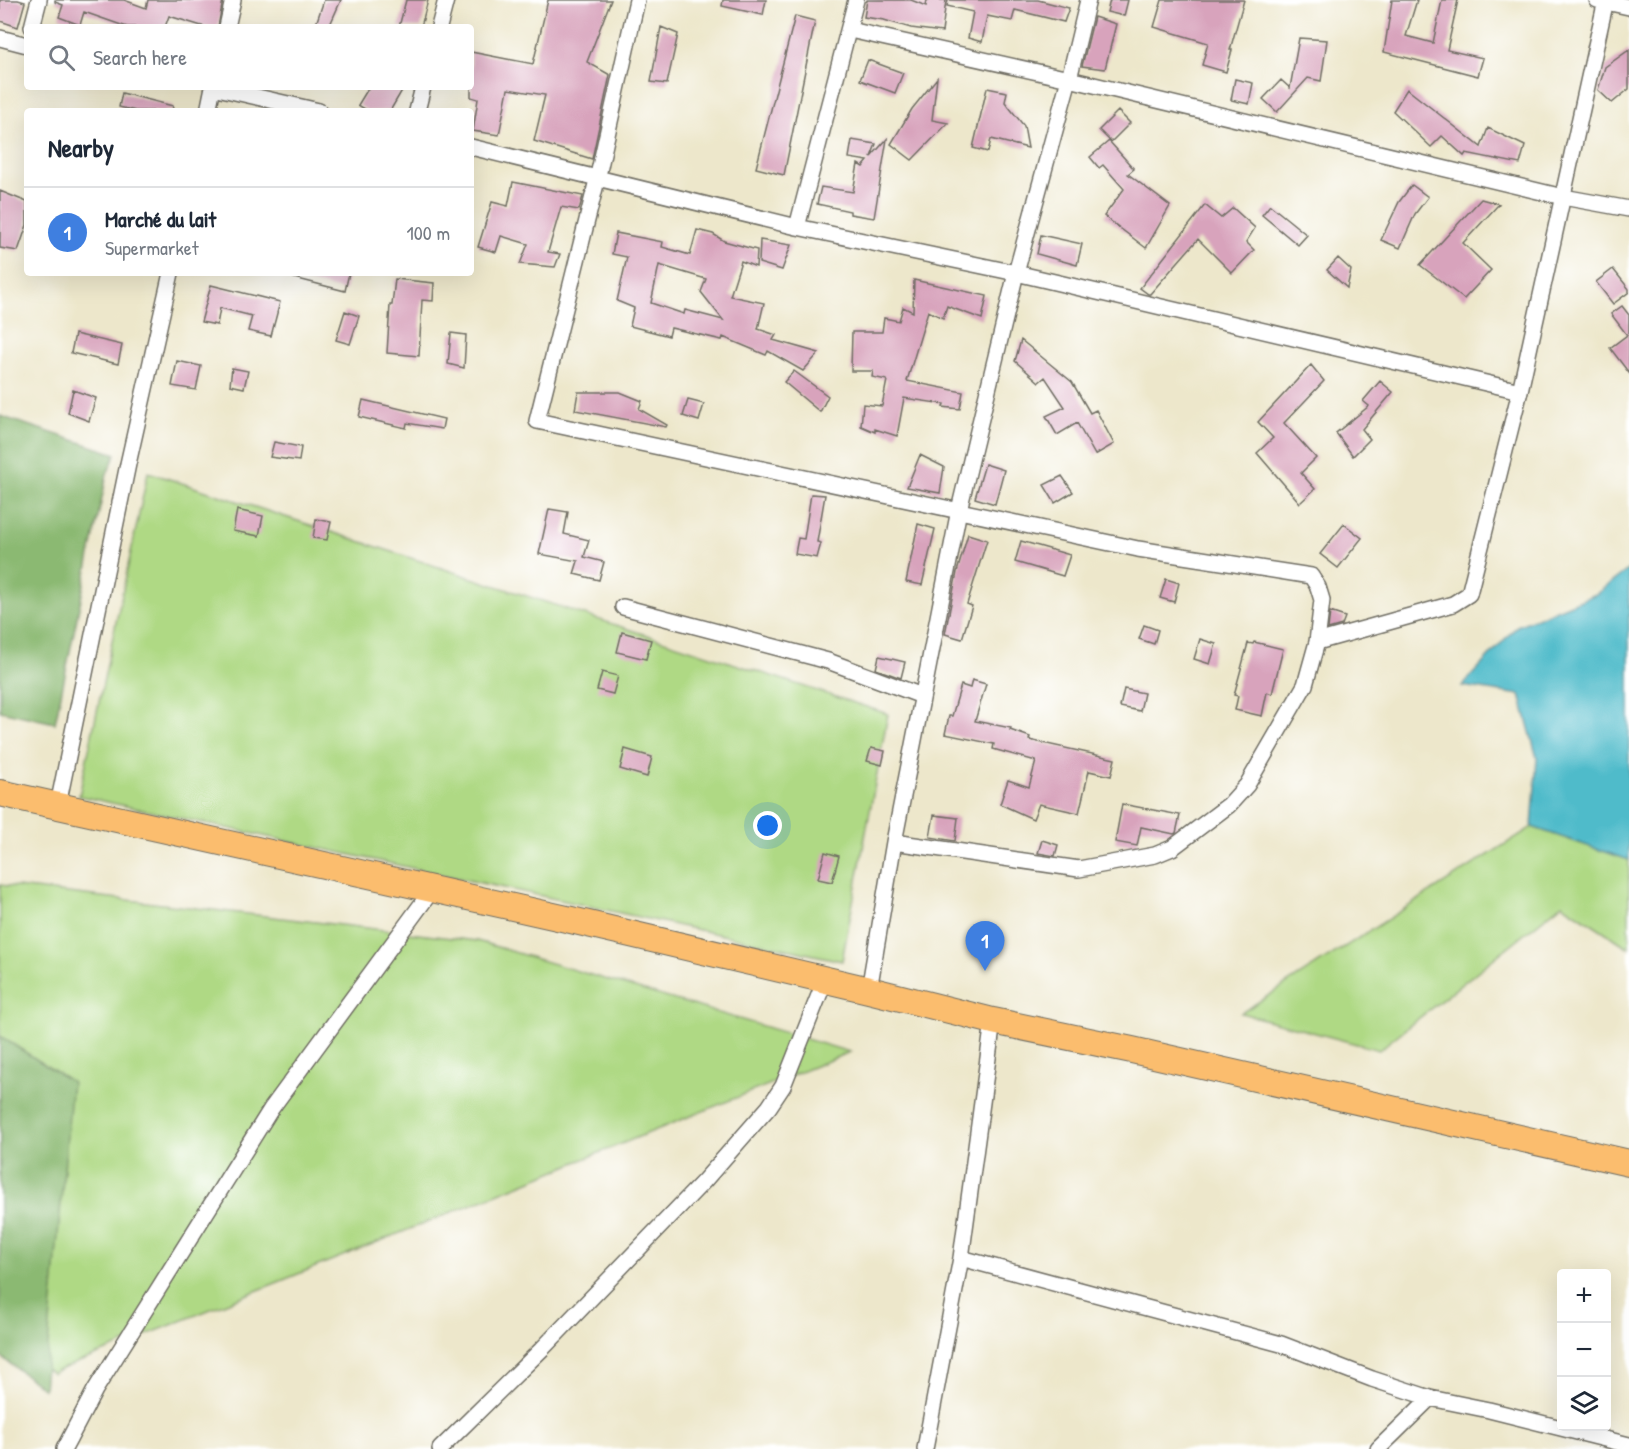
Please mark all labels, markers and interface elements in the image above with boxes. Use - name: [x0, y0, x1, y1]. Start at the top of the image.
- search box: [24, 24, 474, 90]
- icon: search: [45, 41, 78, 74]
- text: Search here: [93, 42, 187, 72]
- text: Nearby: [48, 130, 114, 165]
- text: Marché du lait: [105, 204, 216, 234]
- text: 1: [64, 219, 71, 246]
- text: 100 m: [407, 219, 450, 246]
- text: Supermarket: [105, 234, 199, 261]
- your location: [753, 811, 782, 840]
- pin: 1: [966, 922, 1004, 971]
- map controls: [1557, 1269, 1611, 1431]
- button: +: [1557, 1269, 1611, 1323]
- button: −: [1557, 1323, 1611, 1377]
- button: layers: [1557, 1377, 1611, 1431]

